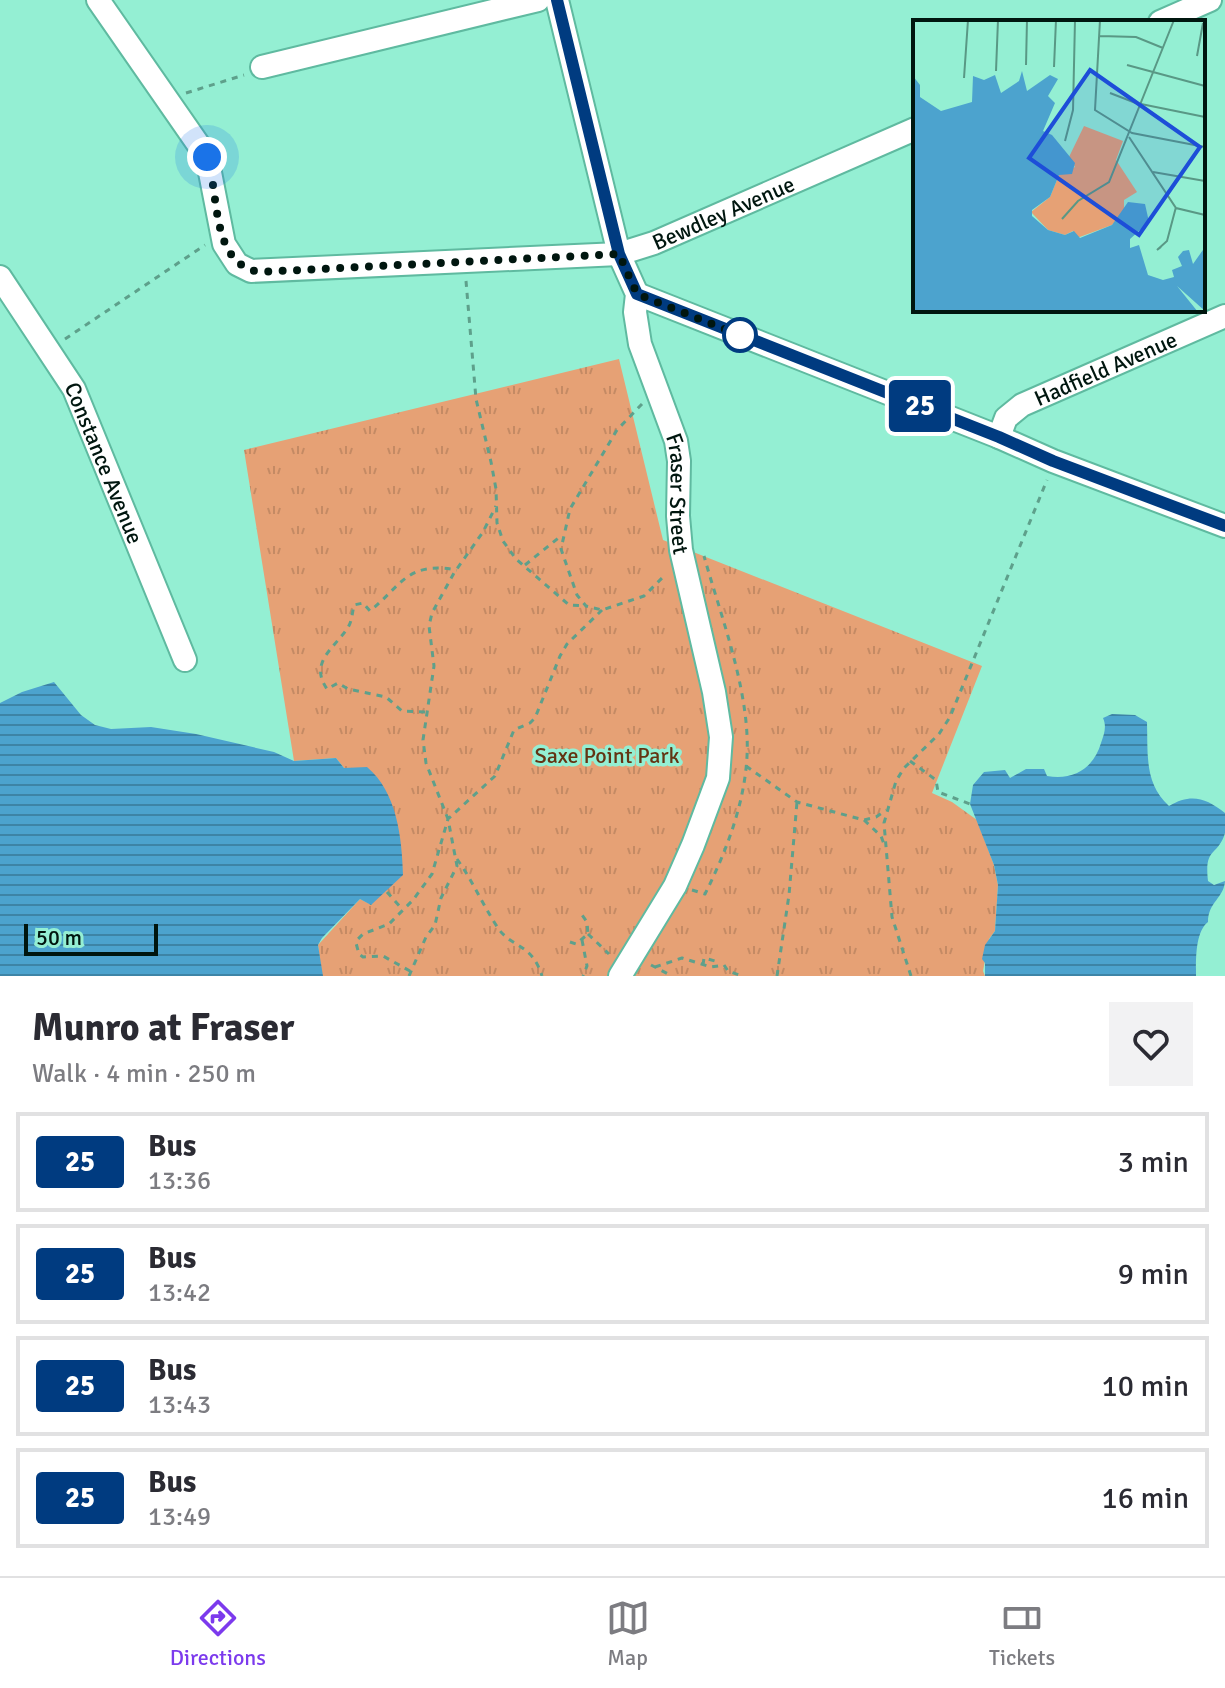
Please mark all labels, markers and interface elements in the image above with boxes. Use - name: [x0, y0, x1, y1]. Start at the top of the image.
- inset map: [913, 20, 1205, 312]
- your location: [187, 137, 227, 177]
- street label: Bewdley Avenue: [648, 170, 799, 256]
- unlabelled marker: [723, 318, 757, 352]
- street label: Hadfield Avenue: [1030, 325, 1181, 412]
- street label: Constance Avenue: [59, 378, 149, 548]
- line badge: 25: [884, 380, 956, 432]
- text: 25: [905, 389, 935, 423]
- street label: Fraser Street: [661, 429, 695, 557]
- park label: Saxe Point Park: [534, 742, 680, 769]
- scale bar: [24, 920, 158, 956]
- text: 50 m: [36, 924, 82, 951]
- button: heart: [1109, 1002, 1193, 1086]
- text: Munro at Fraser: [32, 1004, 294, 1051]
- text: Walk · 4 min · 250 m: [32, 1058, 256, 1090]
- text: Bus: [148, 1128, 196, 1165]
- text: 3 min: [1118, 1144, 1189, 1181]
- text: 25: [65, 1145, 95, 1179]
- text: 13:36: [148, 1165, 211, 1197]
- text: Bus: [148, 1240, 196, 1277]
- text: 9 min: [1118, 1256, 1189, 1293]
- text: 25: [65, 1257, 95, 1291]
- text: 13:42: [148, 1277, 211, 1309]
- text: Bus: [148, 1352, 196, 1389]
- text: 10 min: [1102, 1368, 1189, 1405]
- text: 25: [65, 1369, 95, 1403]
- text: 13:43: [148, 1389, 211, 1421]
- text: Bus: [148, 1464, 196, 1501]
- text: 16 min: [1102, 1480, 1189, 1517]
- text: 25: [65, 1481, 95, 1515]
- text: 13:49: [148, 1501, 211, 1533]
- tab: Directions: [170, 1596, 266, 1671]
- tab: Map: [606, 1596, 650, 1671]
- tab: Tickets: [989, 1596, 1055, 1671]

